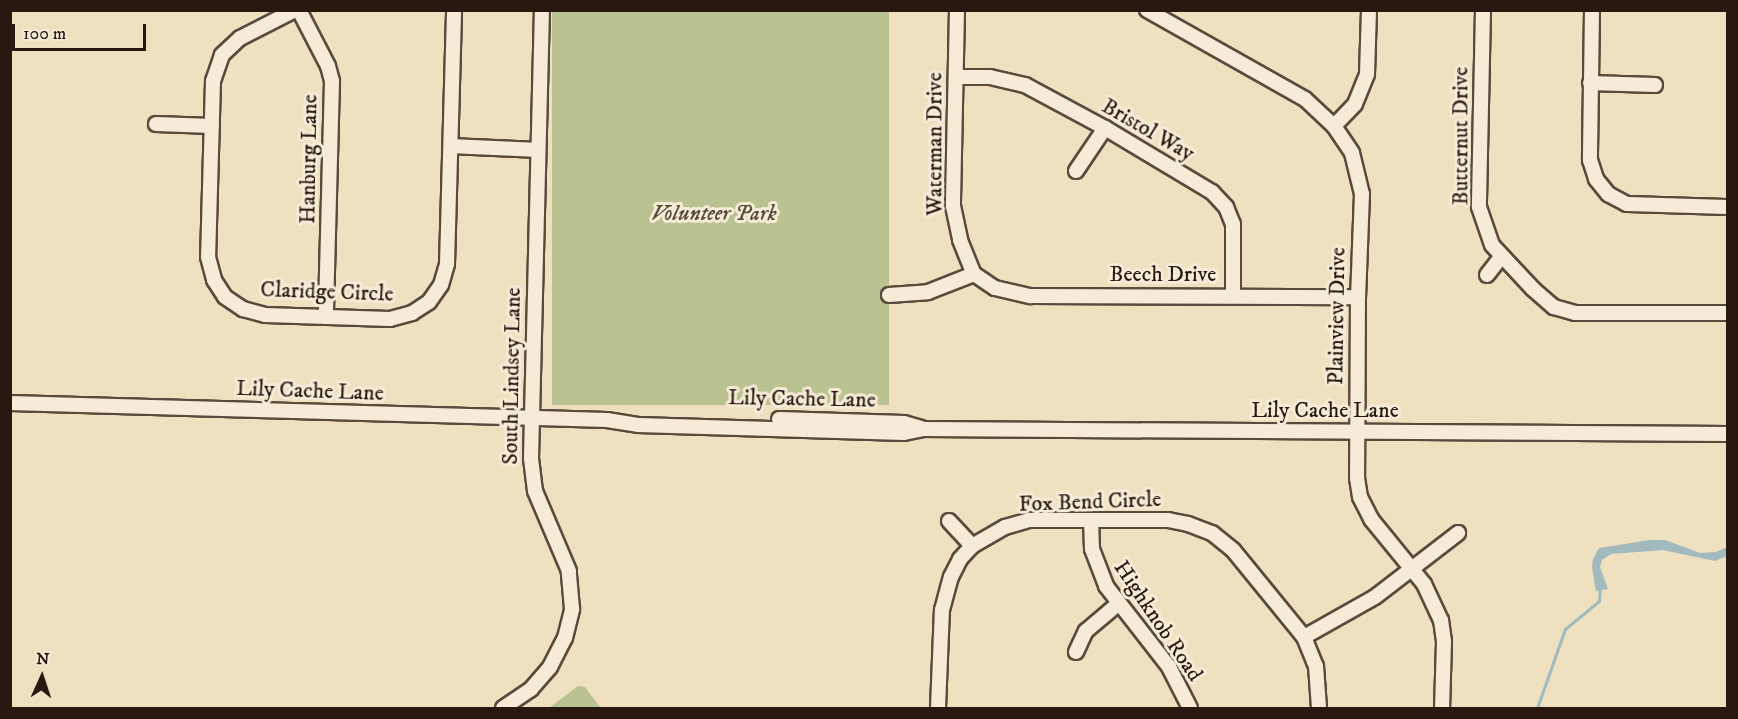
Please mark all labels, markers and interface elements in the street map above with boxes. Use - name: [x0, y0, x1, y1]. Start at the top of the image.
- scale bar: [15, 12, 148, 50]
- text: 100 m: [23, 23, 66, 45]
- street label: Butternut Drive: [1448, 67, 1474, 205]
- street label: Waterman Drive: [922, 72, 948, 216]
- street label: Bristol Way: [1097, 93, 1199, 167]
- street label: Hanburg Lane: [295, 94, 323, 224]
- park label: Volunteer Park: [651, 201, 777, 227]
- street label: Plainview Drive: [1323, 247, 1351, 385]
- street label: Beech Drive: [1110, 262, 1216, 288]
- street label: Claridge Circle: [260, 276, 394, 308]
- street label: South Lindsey Lane: [497, 287, 527, 465]
- street label: Lily Cache Lane: [236, 375, 384, 407]
- street label: Lily Cache Lane: [728, 385, 876, 413]
- street label: Lily Cache Lane: [1251, 398, 1399, 424]
- street label: Fox Bend Circle: [1018, 486, 1162, 518]
- street label: Highknob Road: [1108, 556, 1208, 686]
- north arrow: [12, 647, 72, 707]
- text: N: [36, 649, 50, 669]

